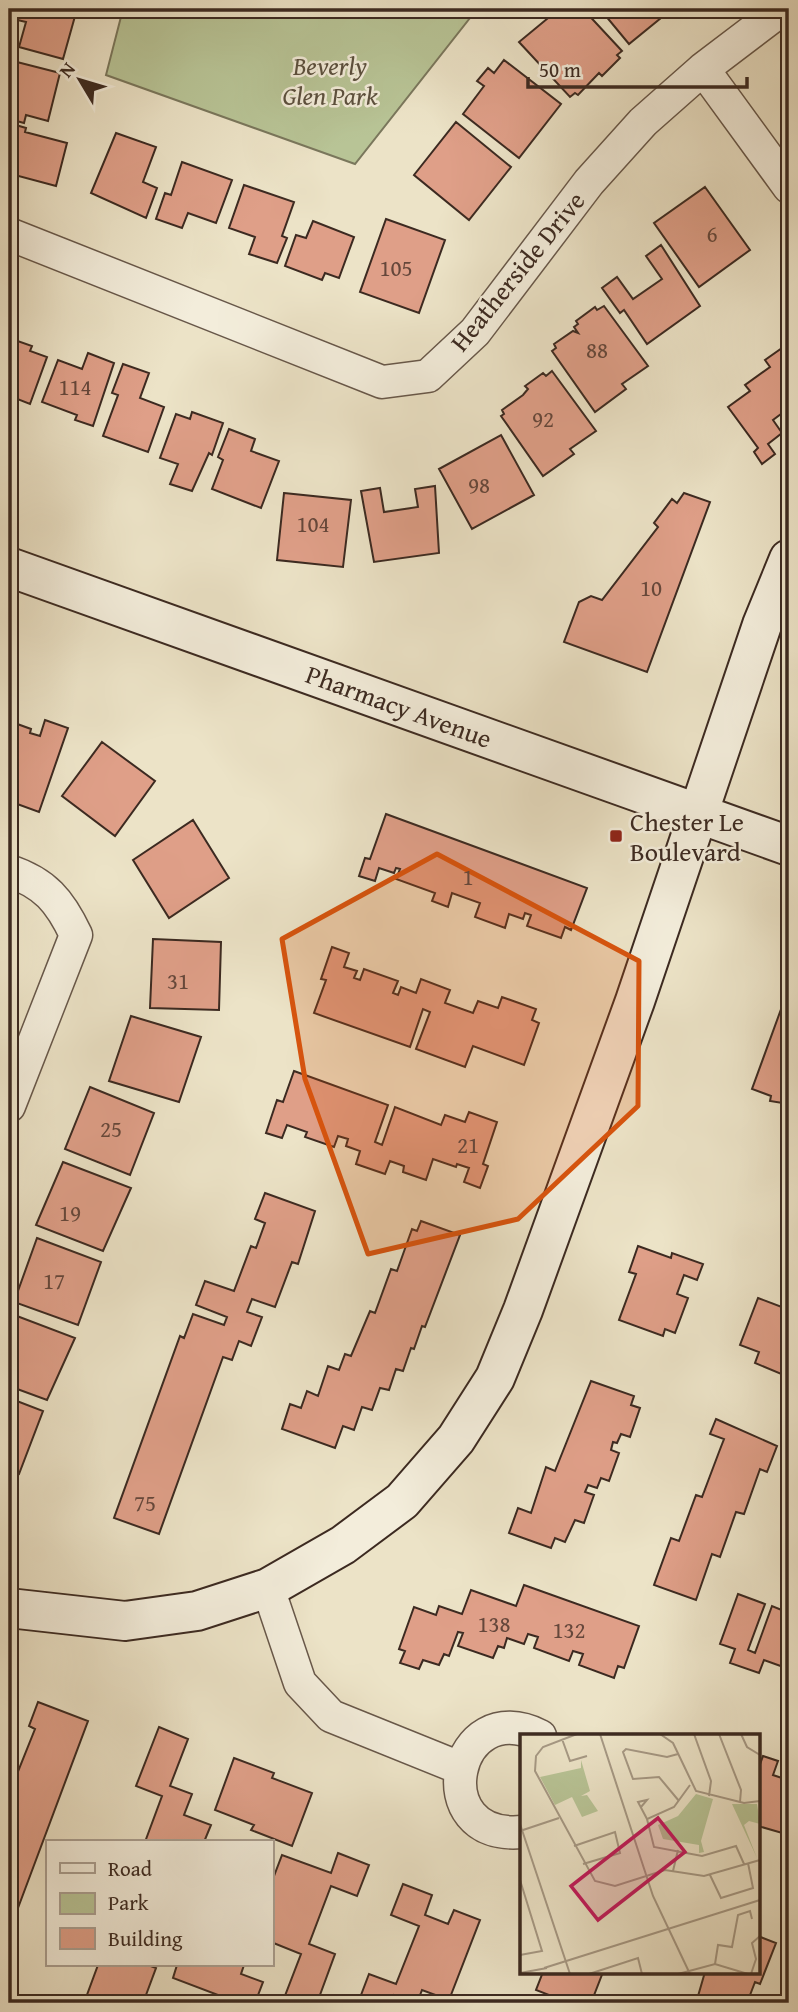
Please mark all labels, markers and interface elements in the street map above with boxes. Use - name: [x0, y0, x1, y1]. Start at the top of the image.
- north arrow: [46, 46, 116, 116]
- park label: Beverly Glen Park: [282, 46, 378, 115]
- scale bar: [528, 46, 747, 90]
- text: 50 m: [539, 54, 581, 85]
- text: N: [52, 56, 82, 83]
- street label: Heatherside Drive: [440, 182, 594, 360]
- house number: 6: [706, 217, 718, 250]
- house number: 105: [379, 251, 413, 284]
- house number: 88: [586, 333, 608, 366]
- house number: 114: [58, 370, 92, 403]
- house number: 92: [532, 402, 554, 435]
- house number: 98: [468, 468, 490, 501]
- house number: 104: [296, 507, 330, 540]
- house number: 10: [640, 571, 662, 604]
- street label: Pharmacy Avenue: [301, 654, 497, 758]
- place label: Chester Le Boulevard: [630, 802, 744, 871]
- marker: Chester Le Boulevard: [608, 828, 624, 844]
- house number: 1: [462, 860, 474, 893]
- house number: 31: [167, 964, 189, 997]
- house number: 25: [100, 1112, 122, 1145]
- house number: 21: [457, 1128, 479, 1161]
- house number: 19: [59, 1196, 81, 1229]
- house number: 17: [43, 1264, 65, 1297]
- house number: 75: [134, 1486, 156, 1519]
- house number: 138: [477, 1607, 511, 1640]
- house number: 132: [552, 1613, 586, 1646]
- inset map: [520, 1734, 760, 1974]
- legend: [46, 1840, 273, 1966]
- text: Road: [108, 1853, 153, 1884]
- text: Park: [108, 1887, 149, 1918]
- text: Building: [108, 1923, 183, 1954]

